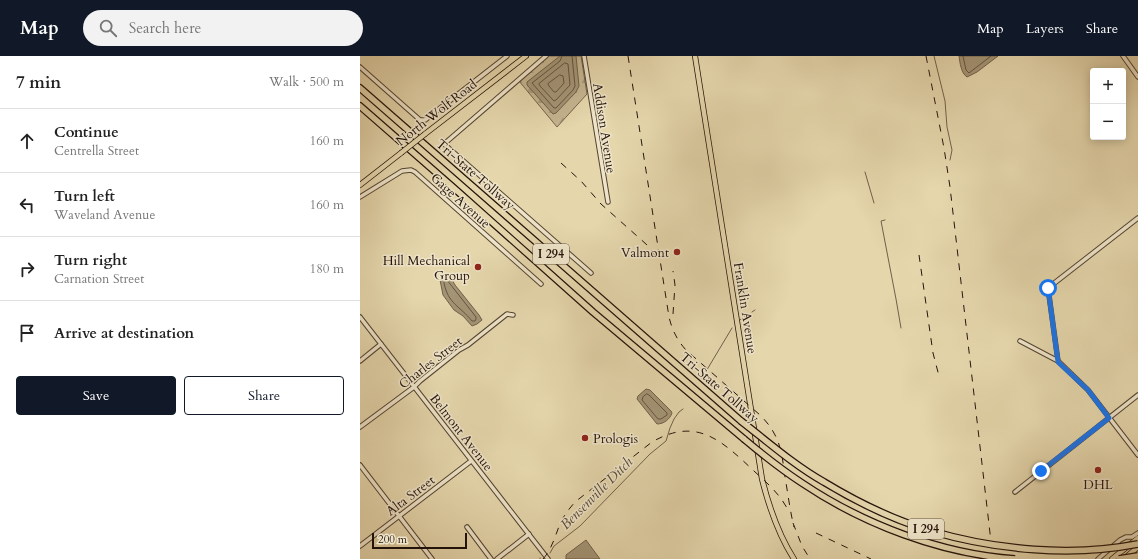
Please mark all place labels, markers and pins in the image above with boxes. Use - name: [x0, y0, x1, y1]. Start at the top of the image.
- place label: Valmont: [621, 244, 669, 262]
- marker: Valmont: [672, 247, 682, 257]
- place label: Hill Mechanical Group: [383, 252, 471, 285]
- marker: Hill Mechanical Group: [473, 262, 483, 272]
- place label: Prologis: [593, 430, 638, 448]
- marker: Prologis: [580, 433, 590, 443]
- marker: DHL: [1093, 465, 1103, 475]
- place label: DHL: [1083, 476, 1113, 494]

